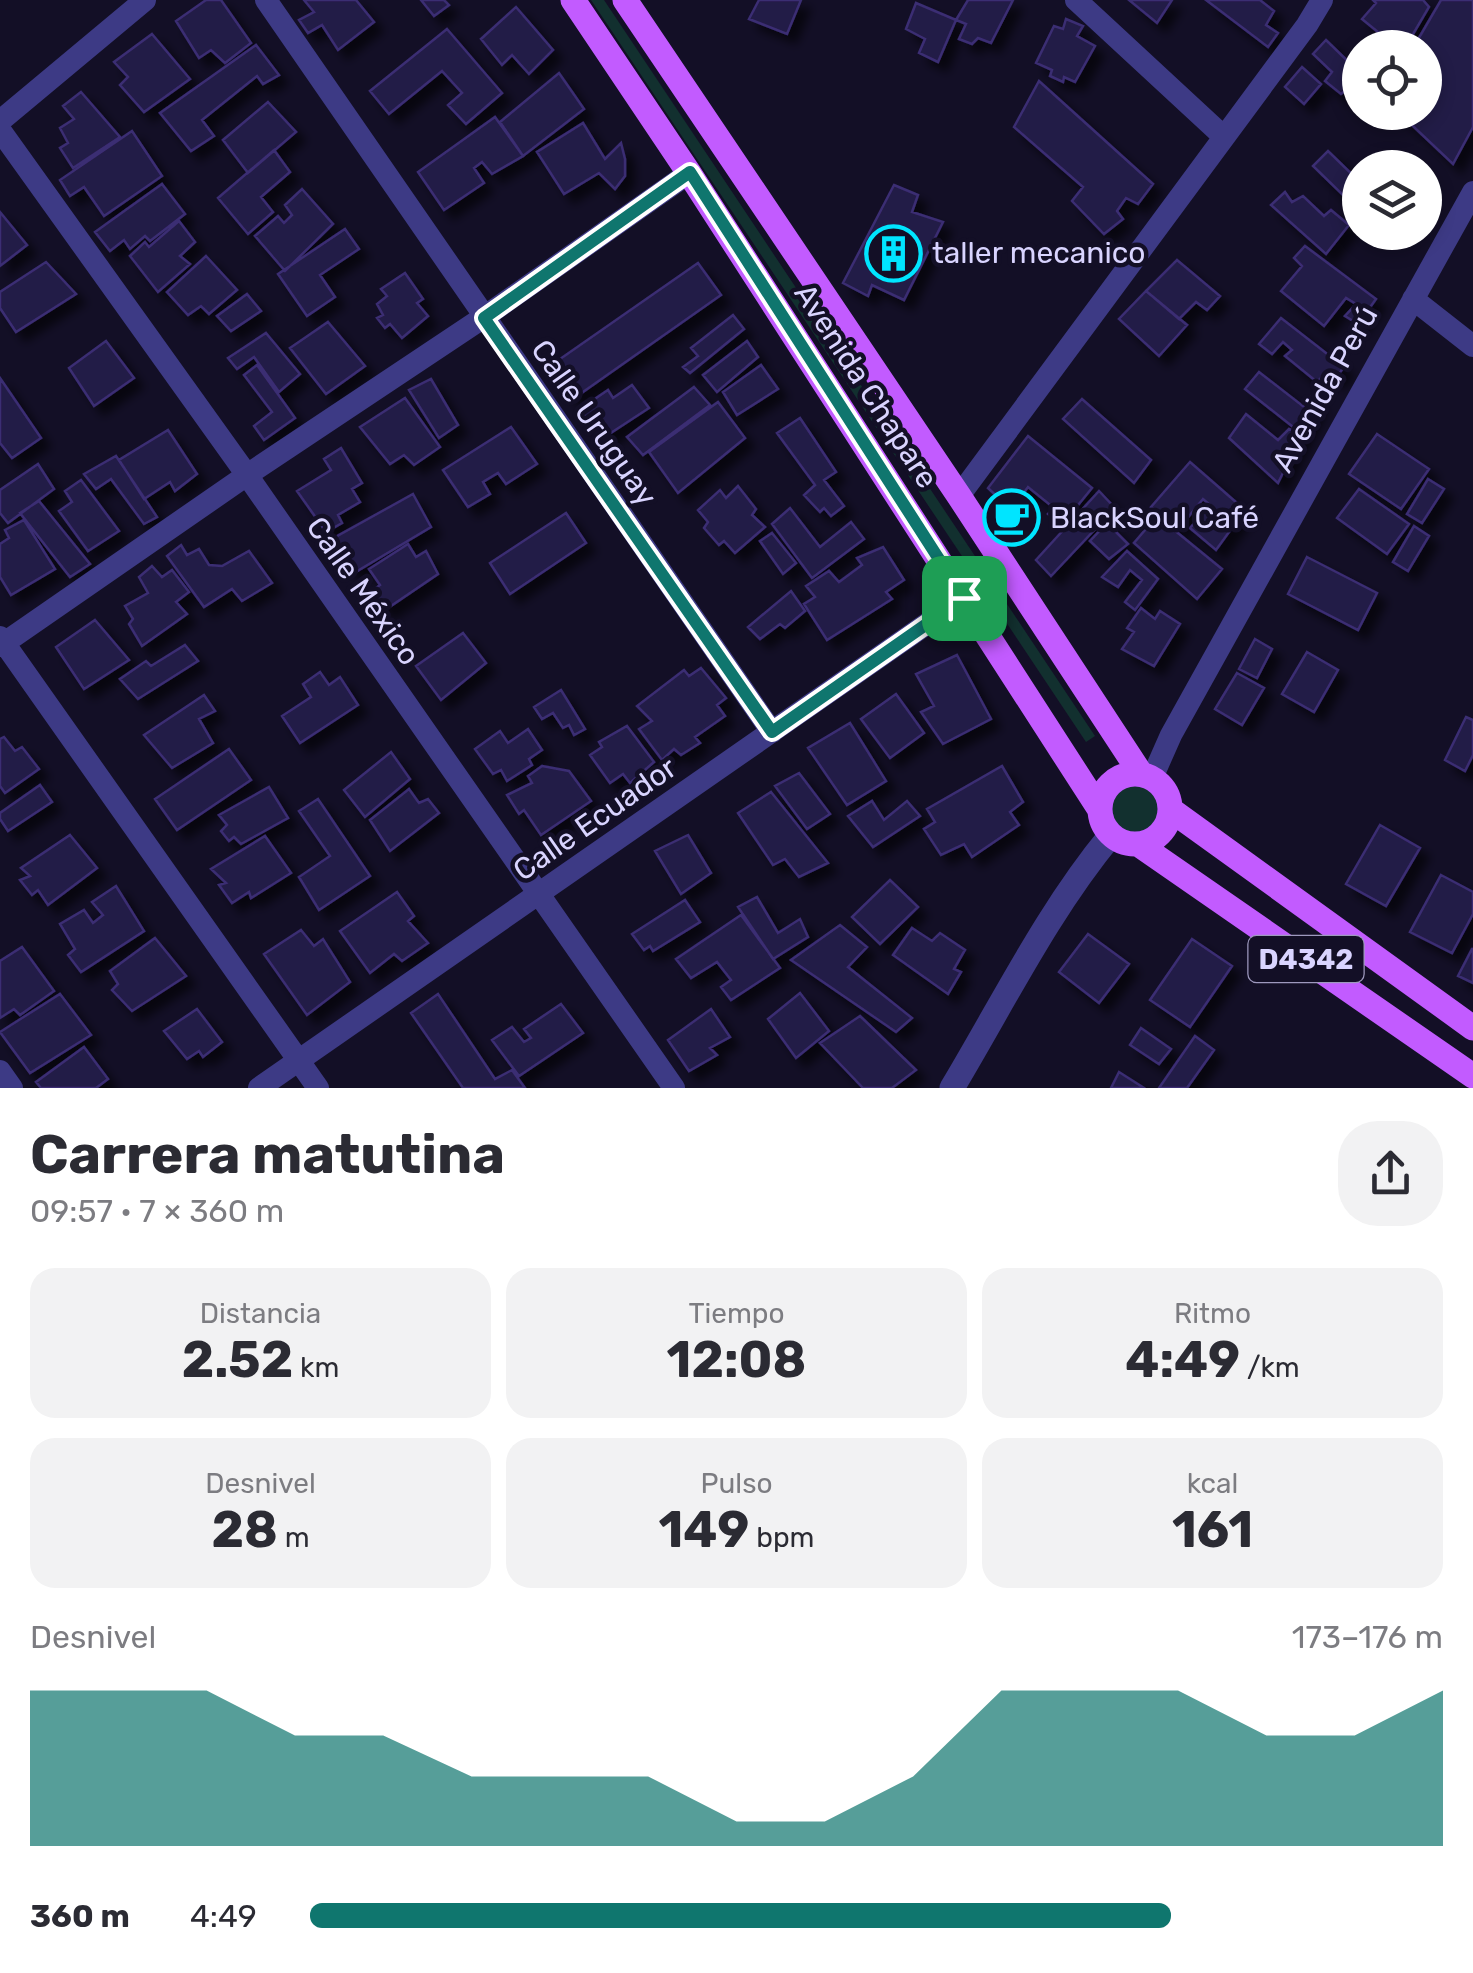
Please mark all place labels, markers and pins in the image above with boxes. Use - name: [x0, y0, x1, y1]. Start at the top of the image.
- building icon: taller mecanico: [863, 223, 923, 283]
- place label: taller mecanico: [932, 235, 1146, 271]
- cafe icon: BlackSoul Café: [981, 488, 1041, 548]
- place label: BlackSoul Café: [1050, 500, 1259, 536]
- pin: [922, 556, 1007, 641]

